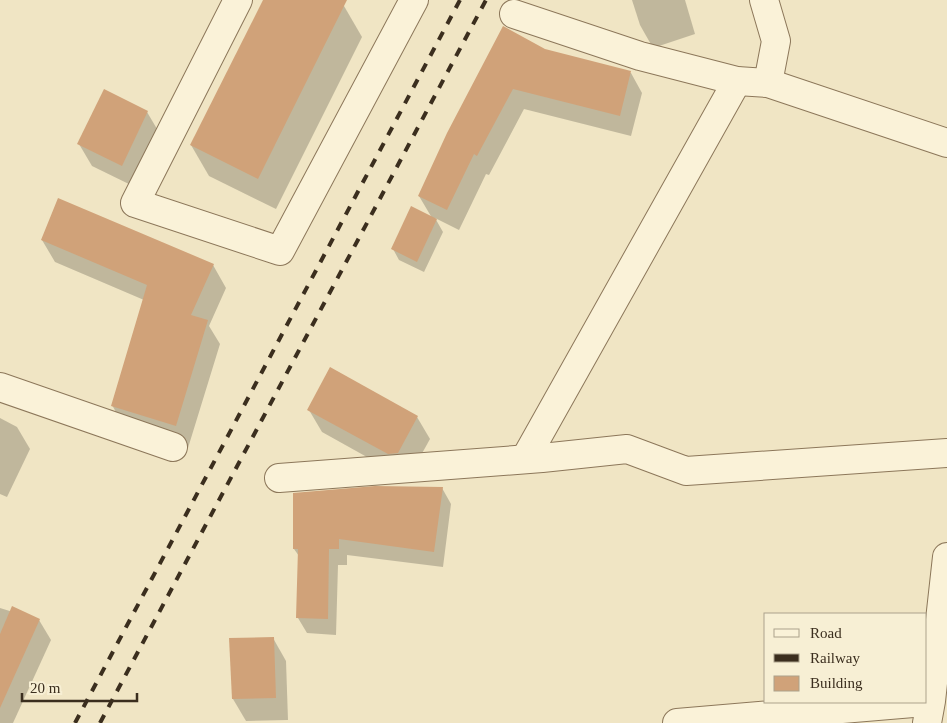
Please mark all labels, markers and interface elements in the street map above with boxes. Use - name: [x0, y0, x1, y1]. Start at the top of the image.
- legend: [764, 613, 927, 703]
- text: Road: [810, 625, 842, 641]
- text: Railway: [810, 650, 860, 666]
- scale bar: [22, 670, 138, 702]
- text: Building: [810, 675, 863, 691]
- text: 20 m: [30, 680, 61, 696]

